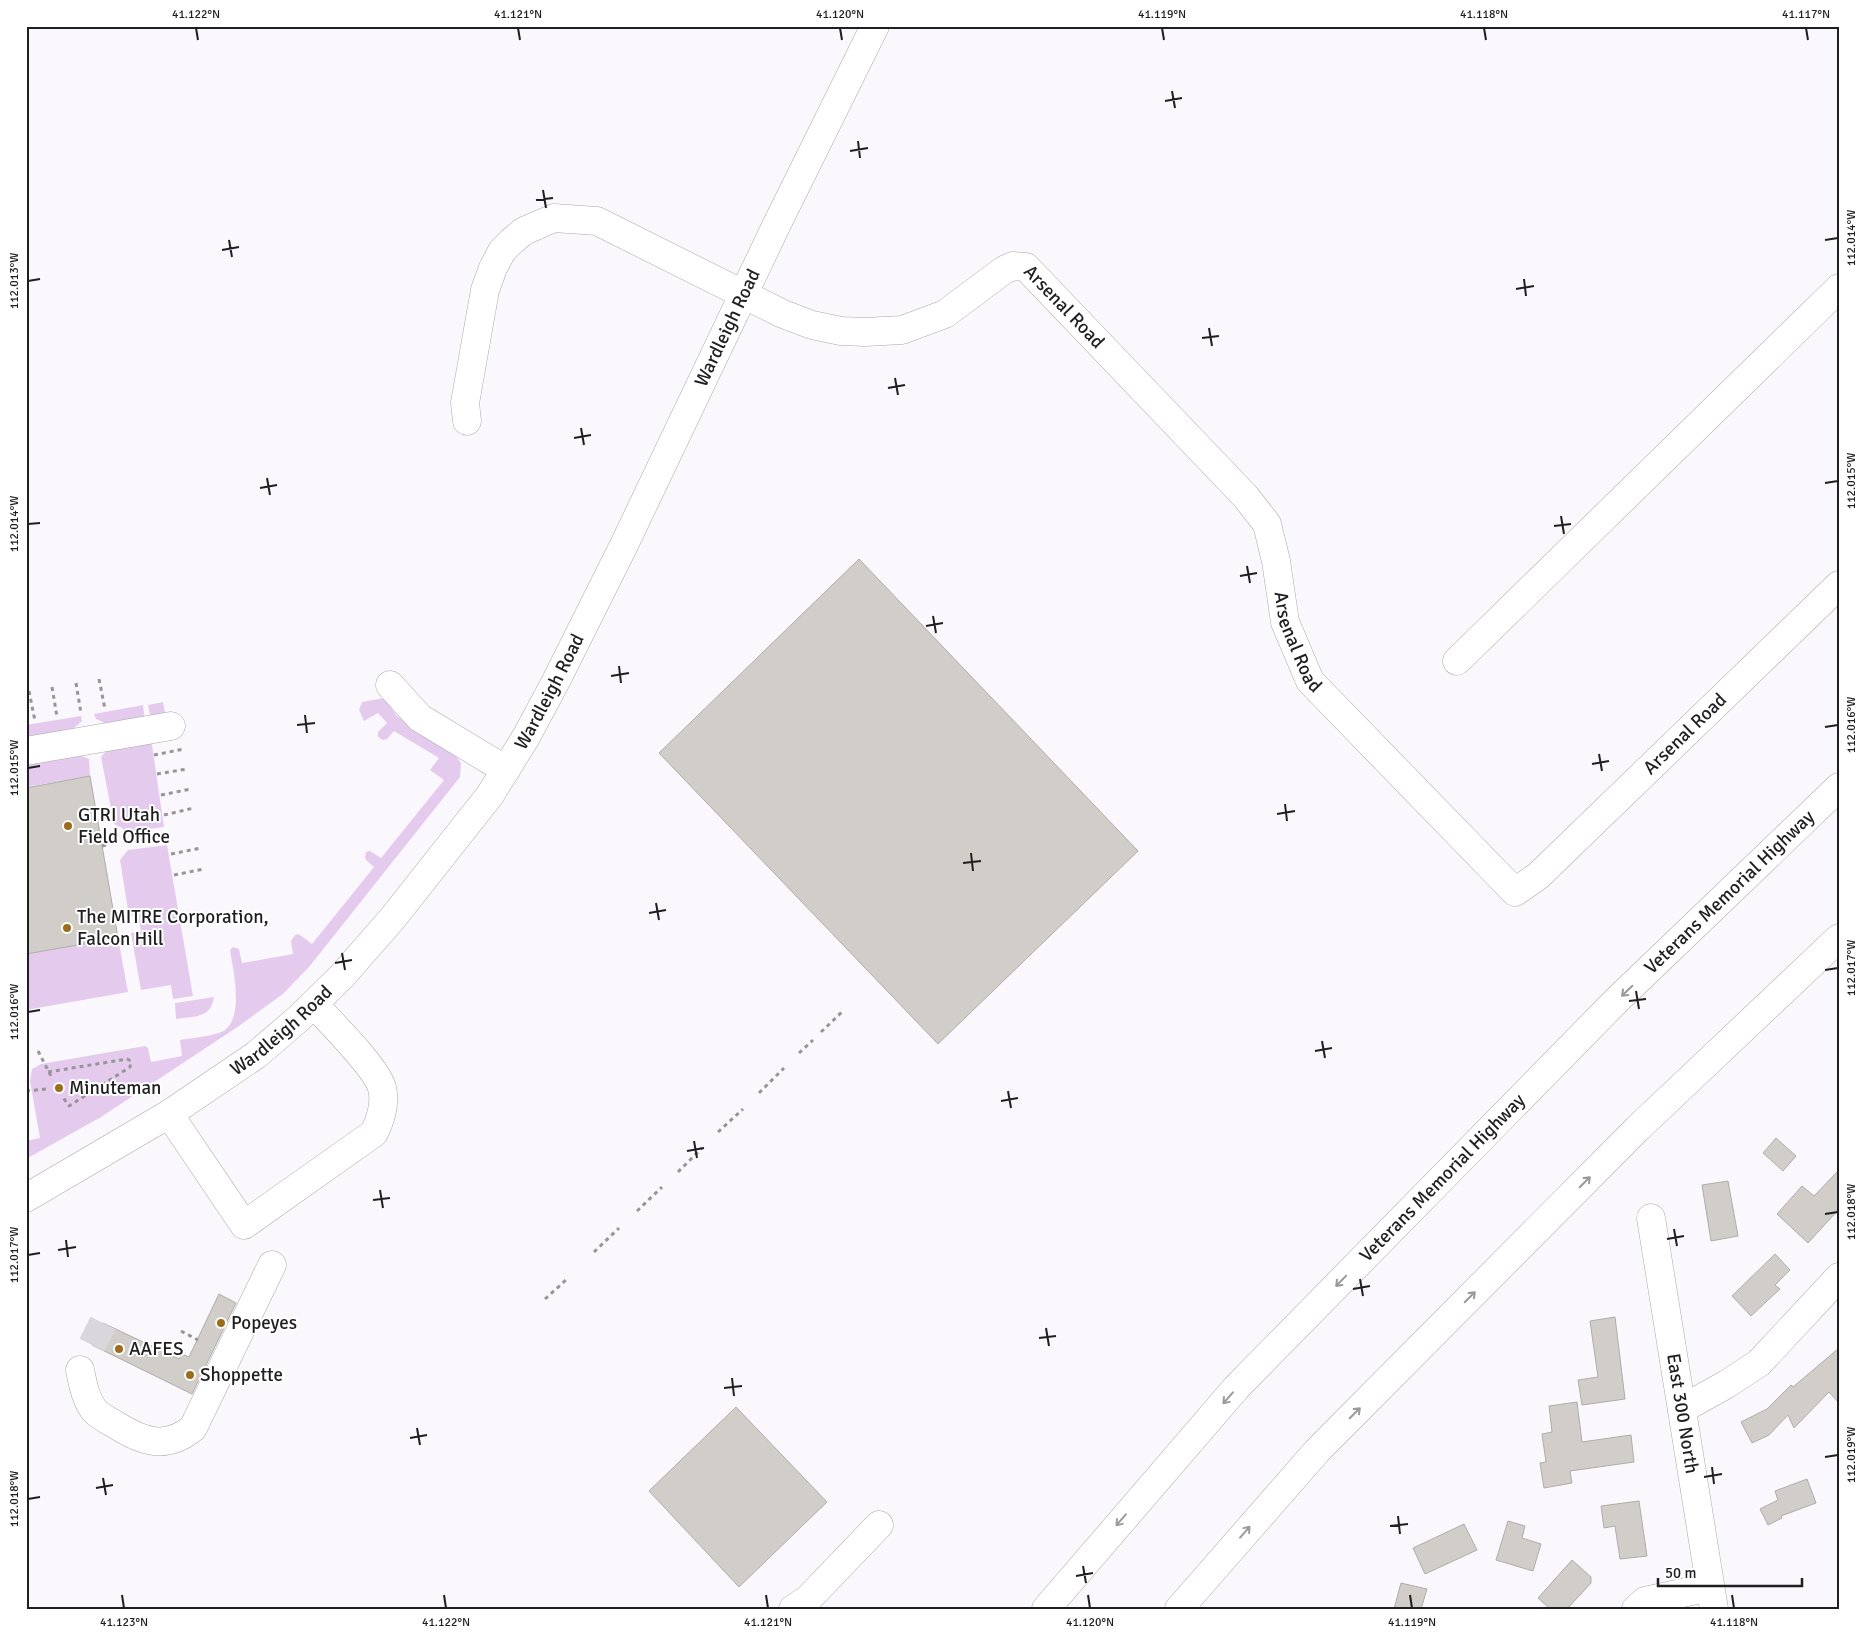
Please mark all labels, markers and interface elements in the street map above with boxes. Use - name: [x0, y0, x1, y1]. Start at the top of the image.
- text: 41.122°N: [172, 7, 220, 22]
- text: 41.121°N: [494, 7, 542, 22]
- text: 41.120°N: [816, 7, 864, 22]
- text: 41.119°N: [1138, 7, 1186, 22]
- text: 41.118°N: [1460, 7, 1508, 22]
- text: 41.117°N: [1782, 7, 1830, 22]
- text: 112.014°W: [1844, 210, 1859, 266]
- text: 112.013°W: [7, 253, 22, 309]
- street label: Arsenal Road: [1018, 260, 1110, 354]
- street label: Wardleigh Road: [689, 265, 766, 391]
- text: 112.015°W: [1844, 453, 1859, 509]
- text: 112.014°W: [7, 496, 22, 552]
- street label: Arsenal Road: [1269, 590, 1327, 698]
- street label: Wardleigh Road: [509, 630, 590, 754]
- street label: Arsenal Road: [1638, 688, 1732, 780]
- text: 112.016°W: [1844, 697, 1859, 753]
- text: 112.015°W: [7, 740, 22, 796]
- place label: GTRI Utah Field Office: [78, 803, 170, 849]
- street label: Veterans Memorial Highway: [1639, 805, 1820, 979]
- marker: GTRI Utah Field Office: [62, 820, 74, 832]
- place label: The MITRE Corporation, Falcon Hill: [77, 905, 269, 951]
- marker: The MITRE Corporation, Falcon Hill: [61, 922, 73, 934]
- text: 112.017°W: [1844, 940, 1859, 996]
- street label: Wardleigh Road: [226, 980, 337, 1081]
- text: 112.016°W: [7, 984, 22, 1040]
- one-way arrow: [1620, 985, 1633, 997]
- place label: Minuteman: [69, 1076, 161, 1100]
- marker: Minuteman: [53, 1082, 65, 1094]
- street label: Veterans Memorial Highway: [1354, 1089, 1530, 1267]
- one-way arrow: [1578, 1176, 1591, 1188]
- text: 112.018°W: [1844, 1184, 1859, 1240]
- text: 112.017°W: [7, 1227, 22, 1283]
- one-way arrow: [1335, 1275, 1347, 1287]
- one-way arrow: [1464, 1291, 1476, 1304]
- place label: Popeyes: [231, 1311, 297, 1335]
- marker: Popeyes: [215, 1317, 227, 1329]
- place label: AAFES: [129, 1337, 183, 1361]
- marker: AAFES: [113, 1343, 125, 1355]
- street label: East 300 North: [1661, 1352, 1704, 1475]
- place label: Shoppette: [200, 1363, 283, 1387]
- marker: Shoppette: [184, 1369, 196, 1381]
- one-way arrow: [1222, 1391, 1233, 1404]
- one-way arrow: [1349, 1406, 1361, 1419]
- text: 112.019°W: [1844, 1427, 1859, 1483]
- text: 112.018°W: [7, 1471, 22, 1527]
- one-way arrow: [1115, 1514, 1127, 1527]
- one-way arrow: [1240, 1526, 1251, 1539]
- scale bar: [1658, 1555, 1801, 1587]
- text: 50 m: [1665, 1564, 1696, 1582]
- text: 41.123°N: [100, 1615, 148, 1630]
- text: 41.122°N: [422, 1615, 470, 1630]
- text: 41.121°N: [744, 1615, 792, 1630]
- text: 41.120°N: [1066, 1615, 1114, 1630]
- text: 41.119°N: [1388, 1615, 1436, 1630]
- text: 41.118°N: [1710, 1615, 1758, 1630]

